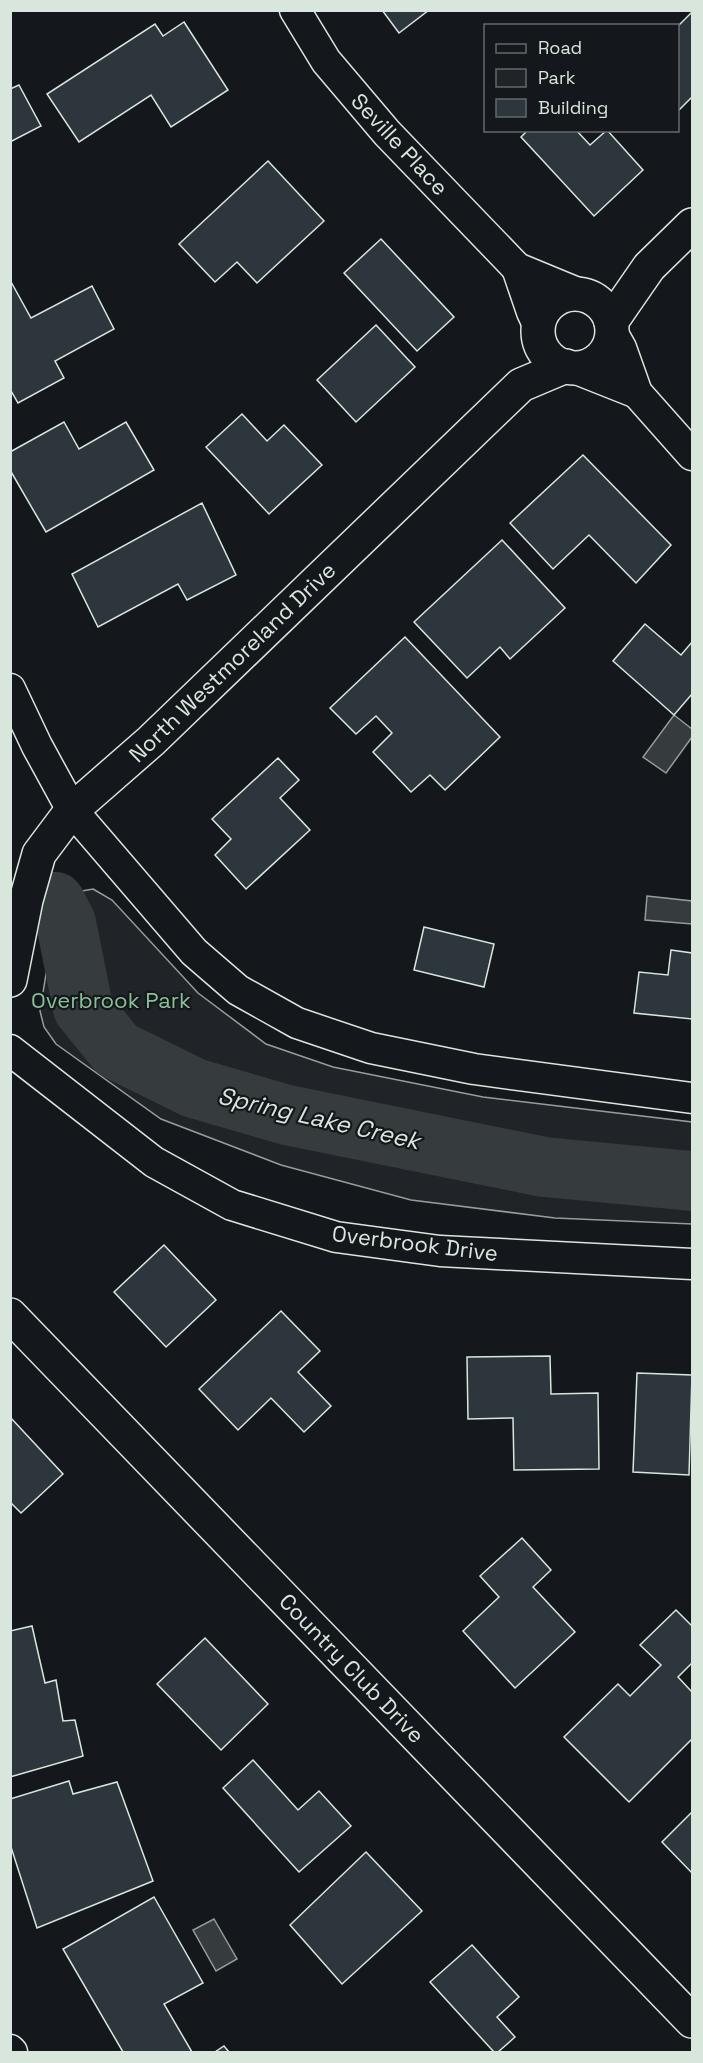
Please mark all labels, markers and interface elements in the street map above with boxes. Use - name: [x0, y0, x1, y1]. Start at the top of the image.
- legend: [484, 24, 679, 132]
- text: Road: [538, 36, 582, 59]
- text: Park: [538, 66, 576, 89]
- street label: Seville Place: [345, 87, 455, 201]
- text: Building: [538, 96, 608, 119]
- street label: North Westmoreland Drive: [123, 556, 341, 768]
- park label: Overbrook Park: [31, 986, 191, 1014]
- water label: Spring Lake Creek: [215, 1080, 426, 1157]
- street label: Overbrook Drive: [330, 1219, 500, 1267]
- street label: Country Club Drive: [273, 1587, 431, 1749]

